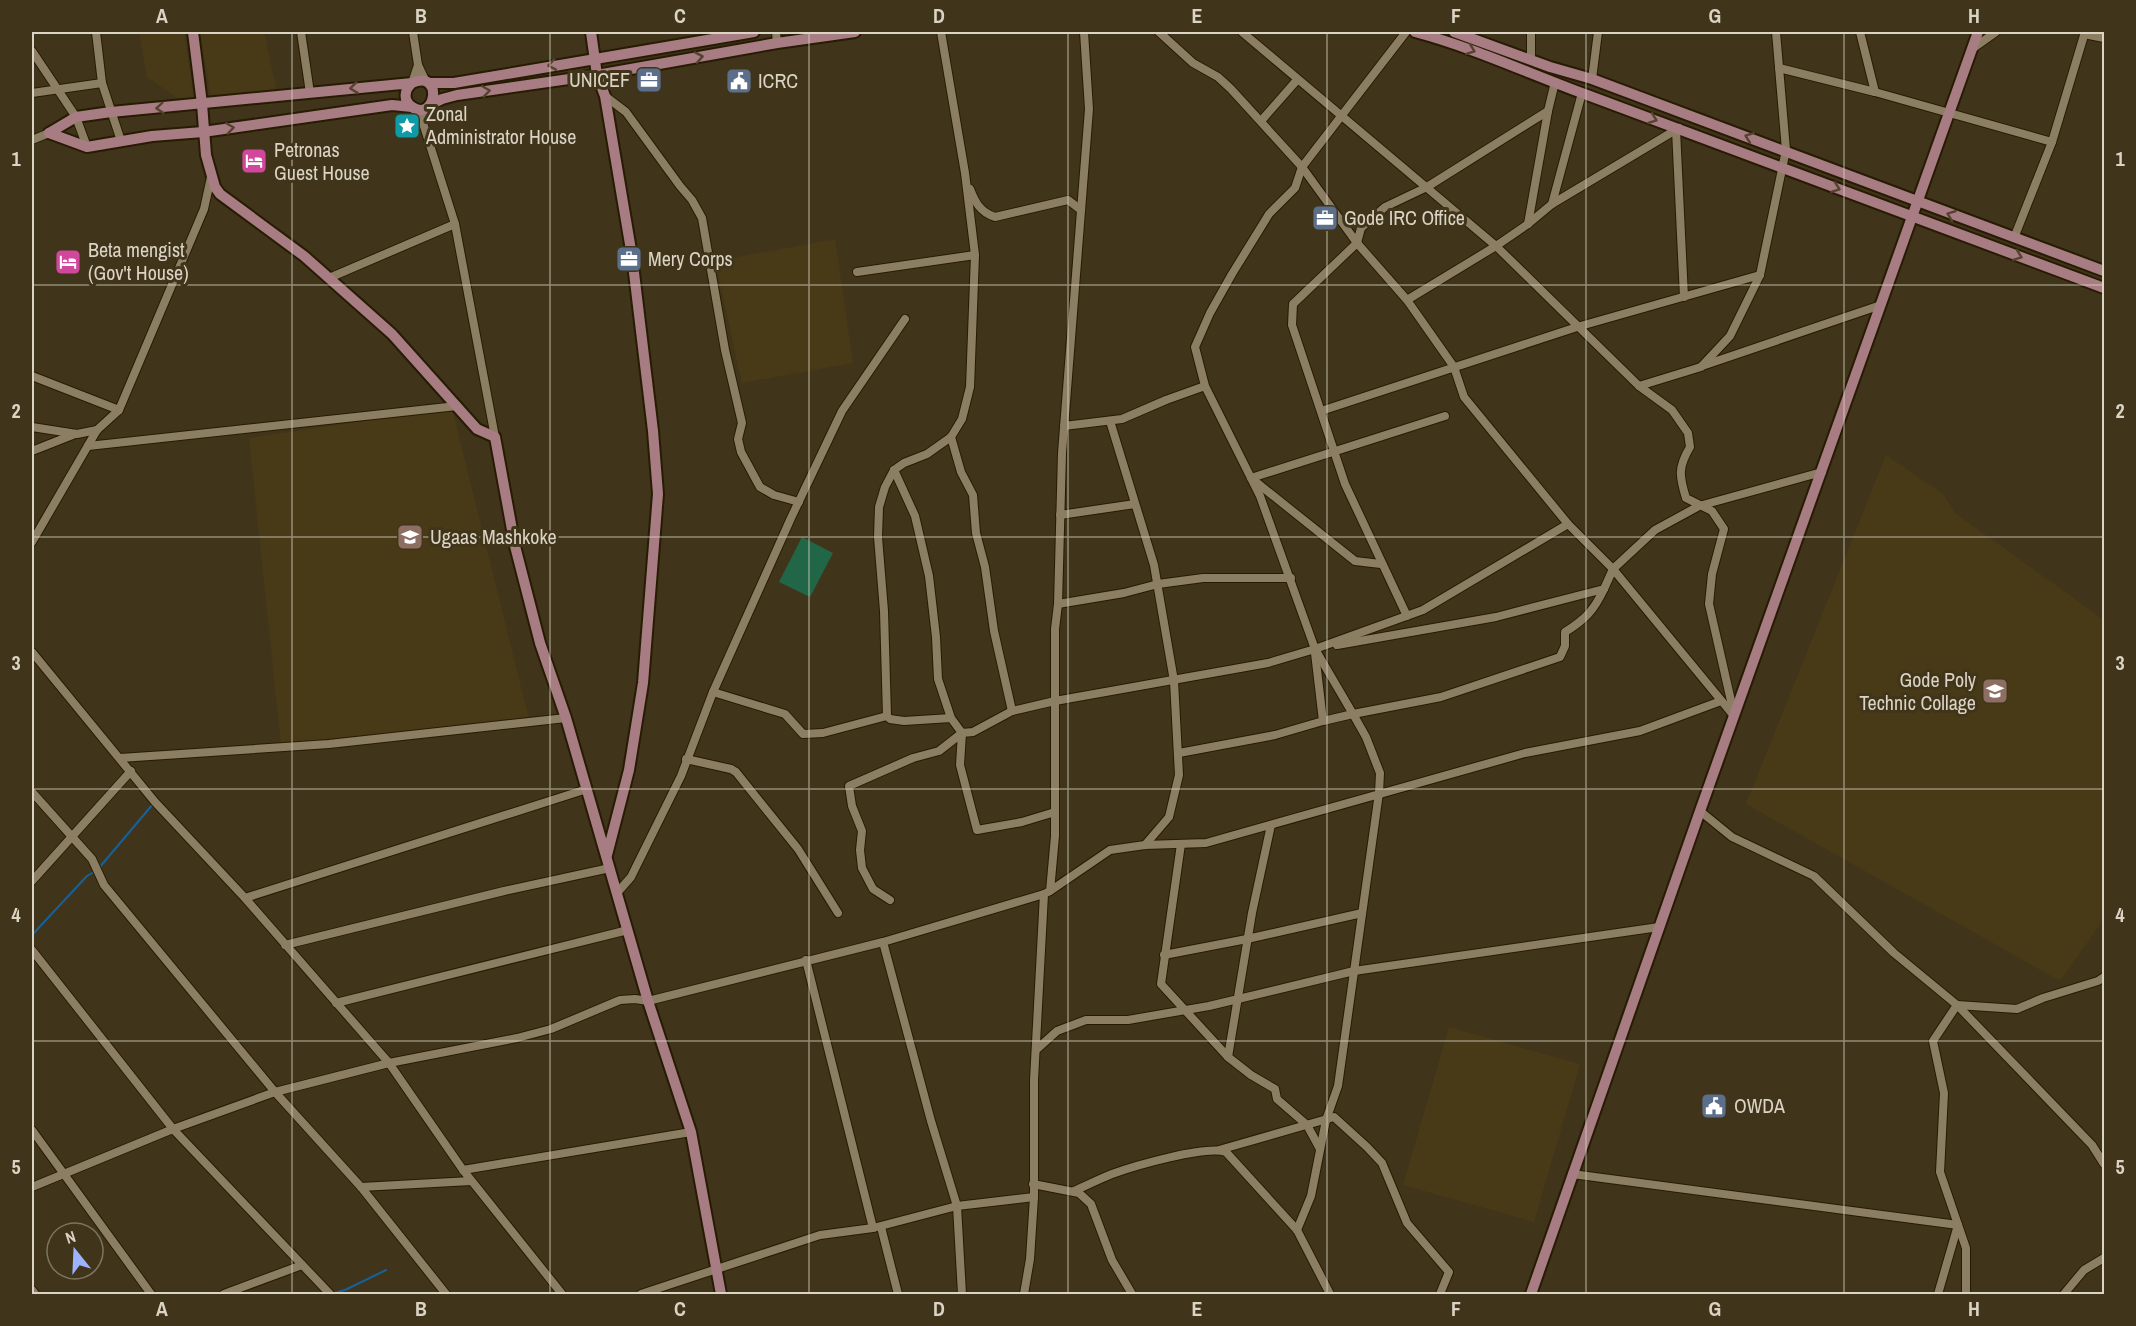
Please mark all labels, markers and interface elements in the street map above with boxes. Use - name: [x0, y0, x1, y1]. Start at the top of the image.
- text: A: [156, 2, 168, 29]
- text: B: [415, 2, 427, 29]
- text: C: [674, 2, 686, 29]
- text: D: [933, 2, 945, 29]
- text: E: [1192, 2, 1203, 29]
- text: F: [1451, 2, 1461, 29]
- text: G: [1709, 2, 1721, 29]
- text: H: [1968, 2, 1980, 29]
- one-way arrow: [1465, 43, 1476, 55]
- one-way arrow: [695, 51, 704, 63]
- one-way arrow: [547, 58, 557, 71]
- office icon: UNICEF: [634, 65, 664, 95]
- place label: UNICEF: [569, 66, 630, 93]
- public building icon: ICRC: [724, 66, 754, 96]
- place label: ICRC: [758, 67, 798, 94]
- one-way arrow: [349, 81, 358, 94]
- one-way arrow: [482, 85, 491, 97]
- place label: Zonal Administrator House: [425, 100, 576, 150]
- one-way arrow: [155, 101, 164, 114]
- place icon: Zonal Administrator House: [392, 111, 422, 141]
- one-way arrow: [1648, 111, 1658, 124]
- one-way arrow: [225, 122, 234, 134]
- one-way arrow: [1745, 132, 1756, 144]
- place label: Petronas Guest House: [274, 136, 370, 186]
- text: 1: [11, 145, 21, 172]
- text: 1: [2115, 145, 2125, 172]
- hotel icon: Petronas Guest House: [239, 146, 269, 176]
- one-way arrow: [1829, 181, 1840, 193]
- office icon: Gode IRC Office: [1310, 203, 1340, 233]
- place label: Gode IRC Office: [1344, 204, 1465, 231]
- one-way arrow: [1946, 209, 1957, 222]
- place label: Beta mengist (Gov't House): [88, 236, 189, 286]
- office icon: Mery Corps: [614, 244, 644, 274]
- place label: Mery Corps: [648, 245, 733, 272]
- hotel icon: Beta mengist (Gov't House): [53, 247, 83, 277]
- one-way arrow: [2012, 249, 2023, 261]
- text: 2: [11, 397, 21, 424]
- text: 2: [2115, 397, 2125, 424]
- school or university icon: Ugaas Mashkoke: [395, 522, 425, 552]
- place label: Ugaas Mashkoke: [430, 523, 557, 550]
- text: 3: [11, 649, 21, 676]
- text: 3: [2115, 649, 2125, 676]
- place label: Gode Poly Technic Collage: [1859, 666, 1977, 716]
- school or university icon: Gode Poly Technic Collage: [1980, 676, 2010, 706]
- text: 4: [11, 901, 21, 928]
- text: 4: [2115, 901, 2125, 928]
- public building icon: OWDA: [1699, 1091, 1729, 1121]
- place label: OWDA: [1734, 1092, 1785, 1119]
- text: 5: [11, 1153, 21, 1180]
- text: 5: [2115, 1153, 2125, 1180]
- north arrow: [45, 1221, 105, 1281]
- text: N: [62, 1225, 78, 1249]
- text: A: [156, 1295, 168, 1322]
- text: B: [415, 1295, 427, 1322]
- text: C: [674, 1295, 686, 1322]
- text: D: [933, 1295, 945, 1322]
- text: E: [1192, 1295, 1203, 1322]
- text: F: [1451, 1295, 1461, 1322]
- text: G: [1709, 1295, 1721, 1322]
- text: H: [1968, 1295, 1980, 1322]

